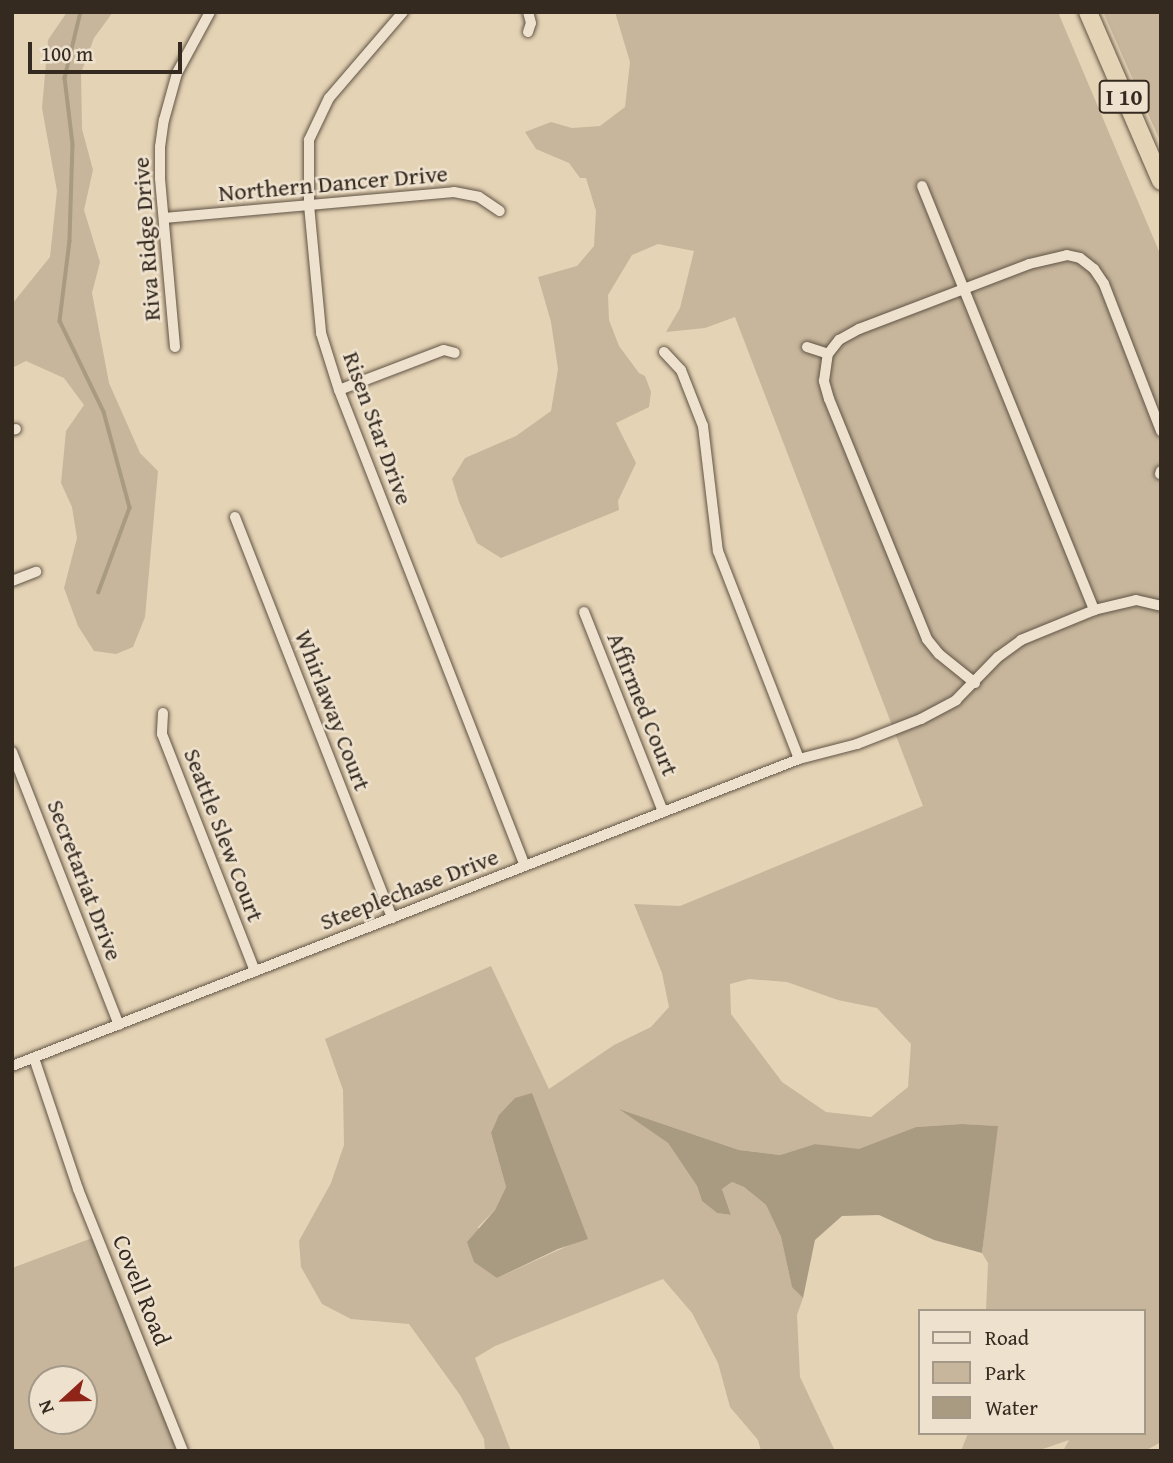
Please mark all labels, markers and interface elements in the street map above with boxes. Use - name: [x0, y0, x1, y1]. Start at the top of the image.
- scale bar: [32, 28, 186, 72]
- text: 100 m: [41, 38, 93, 69]
- road number: I 10: [1098, 78, 1150, 116]
- street label: Riva Ridge Drive: [126, 156, 166, 322]
- street label: Northern Dancer Drive: [217, 159, 449, 207]
- street label: Risen Star Drive: [337, 348, 419, 508]
- street label: Whirlaway Court: [289, 625, 377, 795]
- street label: Affirmed Court: [601, 628, 685, 780]
- street label: Seattle Slew Court: [178, 744, 270, 926]
- street label: Secretariat Drive: [41, 796, 129, 964]
- street label: Steeplechase Drive: [316, 842, 502, 936]
- street label: Covell Road: [107, 1231, 177, 1349]
- legend: [918, 1309, 1145, 1435]
- text: Road: [985, 1322, 1029, 1353]
- text: Park: [985, 1357, 1026, 1388]
- north arrow: [28, 1365, 98, 1435]
- text: Water: [985, 1392, 1038, 1423]
- text: N: [30, 1396, 61, 1418]

